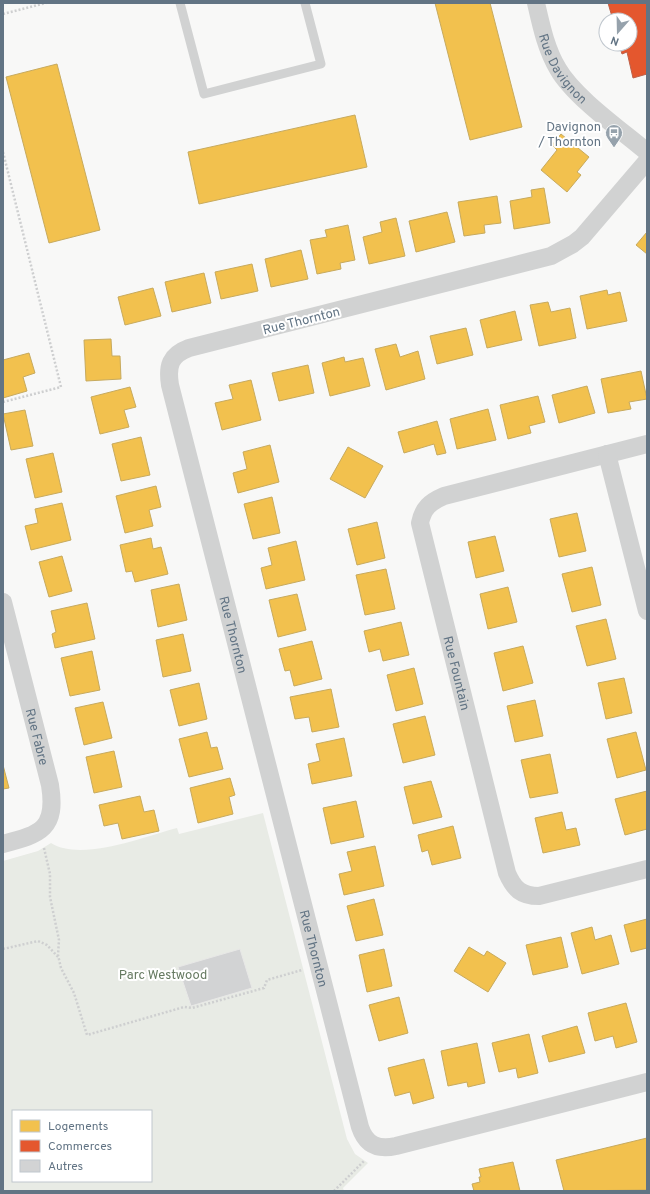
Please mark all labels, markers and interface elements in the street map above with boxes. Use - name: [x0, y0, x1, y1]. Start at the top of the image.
- north arrow: [598, 12, 638, 52]
- street label: Rue Davignon: [534, 32, 590, 108]
- text: N: [609, 33, 621, 48]
- place label: Davignon / Thornton: [537, 120, 601, 151]
- bus stop icon: Davignon / Thornton: [604, 123, 624, 148]
- street label: Rue Thornton: [261, 305, 342, 339]
- street label: Rue Thornton: [214, 595, 249, 675]
- street label: Rue Fountain: [438, 635, 472, 712]
- street label: Rue Fabre: [21, 707, 51, 767]
- street label: Rue Thornton: [295, 909, 330, 989]
- park label: Parc Westwood: [119, 968, 207, 984]
- legend: [12, 1110, 152, 1182]
- text: Logements: [48, 1119, 108, 1135]
- text: Commerces: [48, 1139, 112, 1155]
- text: Autres: [48, 1159, 83, 1175]

